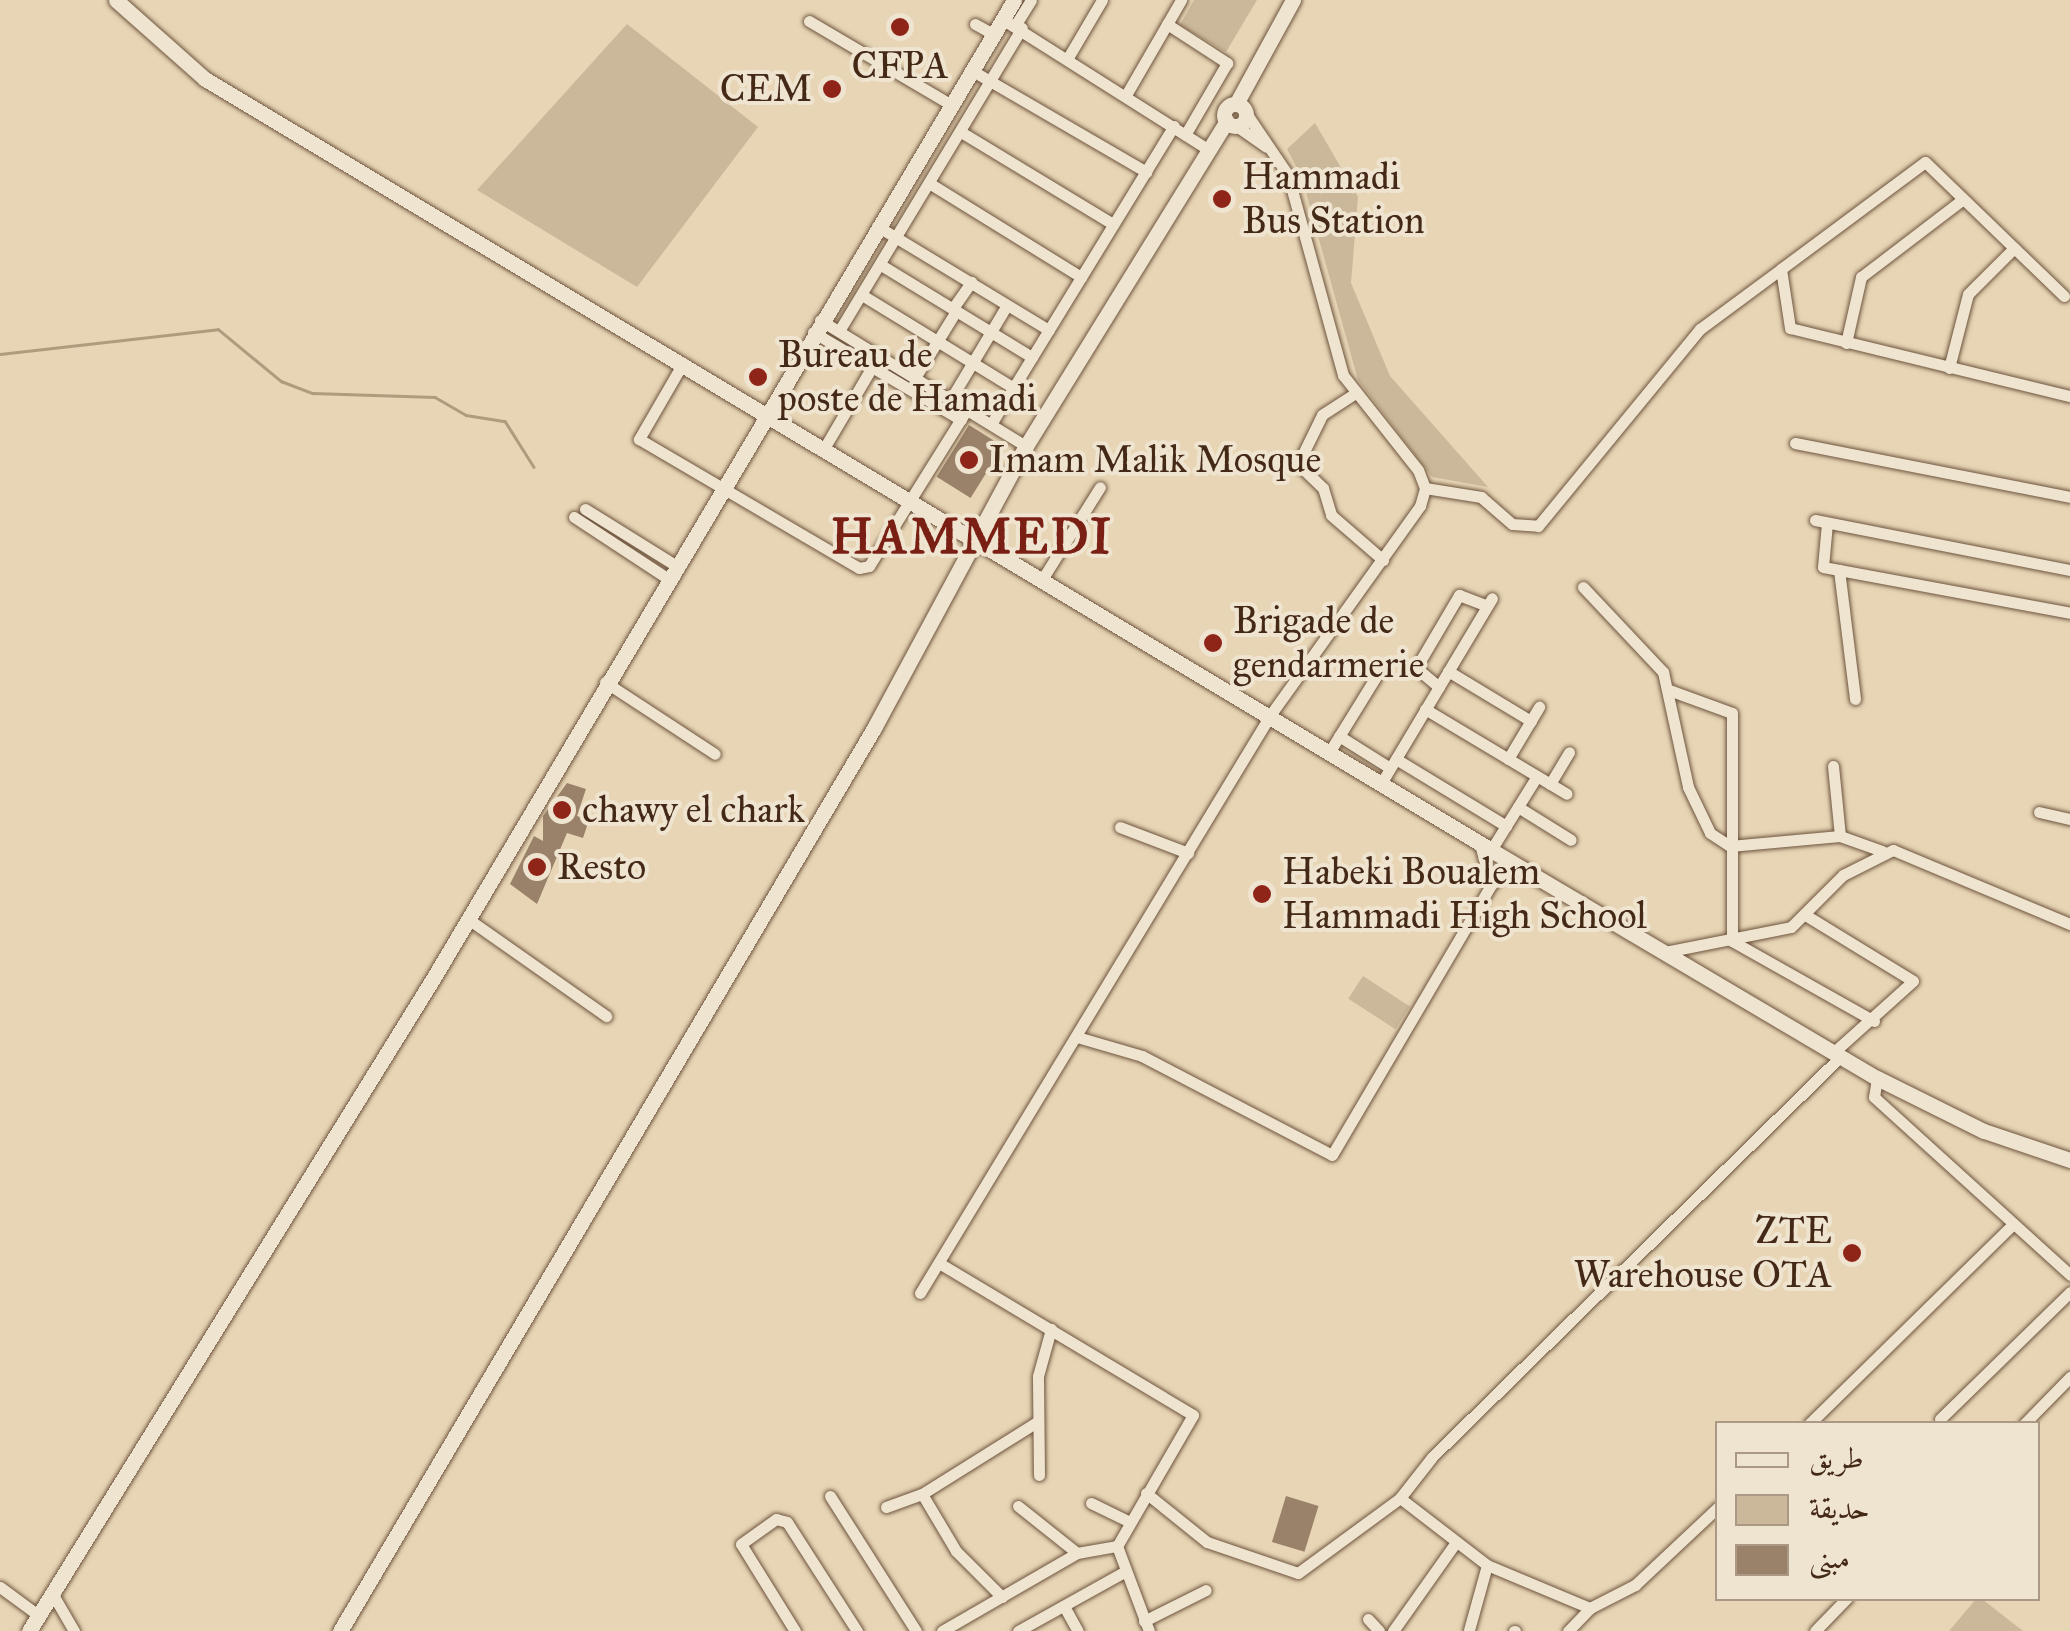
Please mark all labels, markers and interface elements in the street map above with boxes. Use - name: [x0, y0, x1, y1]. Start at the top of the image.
- marker: CFPA: [889, 16, 911, 38]
- place label: CFPA: [851, 43, 949, 89]
- place label: CEM: [720, 66, 812, 112]
- marker: CEM: [821, 78, 843, 100]
- place label: Hammadi Bus Station: [1242, 154, 1424, 243]
- marker: Hammadi Bus Station: [1211, 188, 1233, 210]
- place label: Bureau de poste de Hamadi: [778, 332, 1037, 422]
- marker: Bureau de poste de Hamadi: [747, 366, 769, 388]
- place label: Imam Malik Mosque: [989, 437, 1321, 483]
- marker: Imam Malik Mosque: [958, 449, 980, 471]
- district label: HAMMEDI: [831, 508, 1113, 566]
- place label: Brigade de gendarmerie: [1233, 598, 1424, 688]
- marker: Brigade de gendarmerie: [1202, 632, 1224, 654]
- place label: chawy el chark: [582, 787, 805, 833]
- marker: chawy el chark: [551, 799, 573, 821]
- place label: Resto: [557, 844, 646, 890]
- place label: Habeki Boualem Hammadi High School: [1282, 849, 1647, 938]
- marker: Resto: [526, 856, 548, 878]
- marker: Habeki Boualem Hammadi High School: [1251, 883, 1273, 905]
- place label: ZTE Warehouse OTA: [1574, 1208, 1832, 1298]
- marker: ZTE Warehouse OTA: [1841, 1242, 1863, 1264]
- legend: [1715, 1421, 2040, 1601]
- text: طريق: [1809, 1440, 1864, 1476]
- text: حديقة: [1809, 1490, 1870, 1526]
- text: مبنى: [1809, 1540, 1850, 1576]

